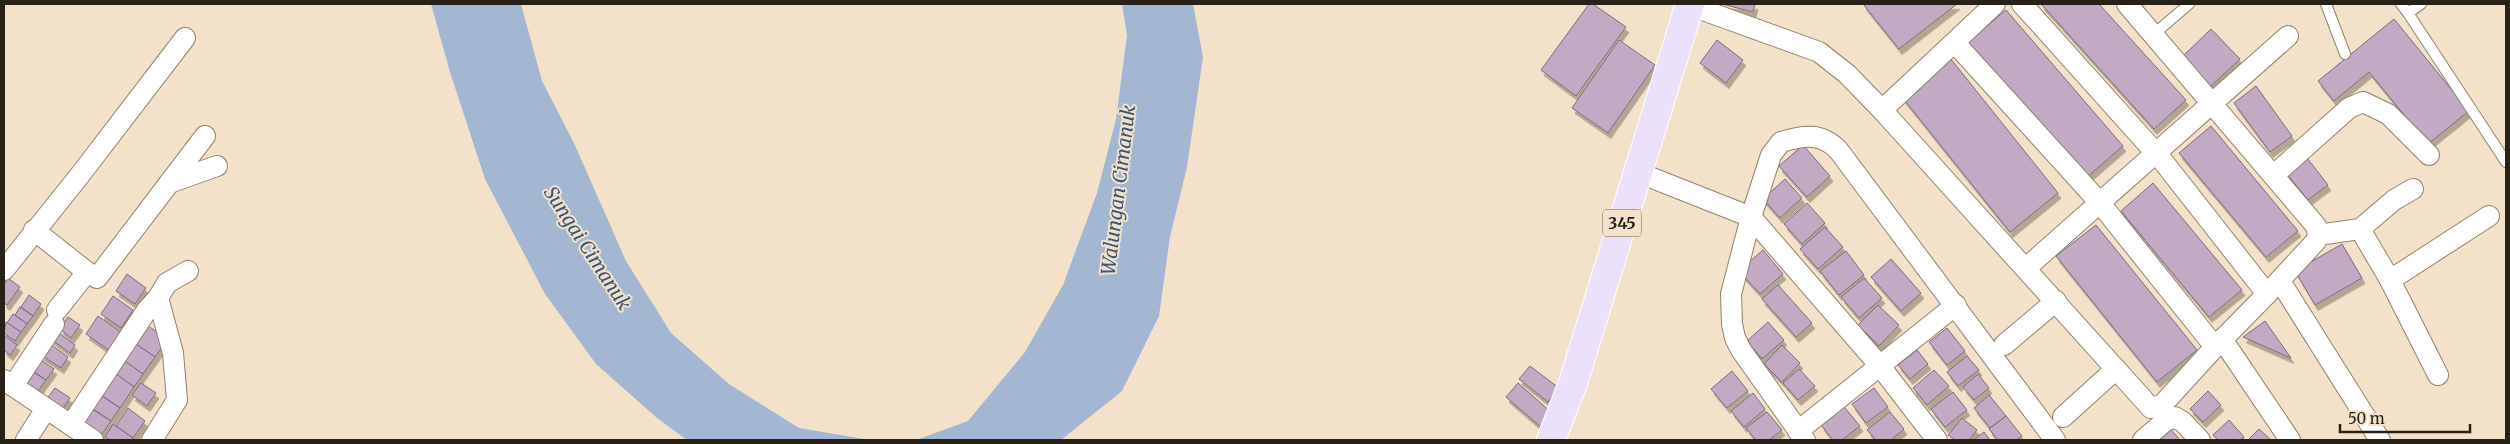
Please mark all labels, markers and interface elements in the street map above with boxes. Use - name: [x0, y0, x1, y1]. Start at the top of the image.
- water label: Walungan Cimanuk: [1096, 103, 1140, 276]
- water label: Sungai Cimanuk: [539, 182, 637, 315]
- road number: 345: [1603, 210, 1641, 237]
- scale bar: [2340, 402, 2470, 434]
- text: 50 m: [2348, 409, 2385, 428]

